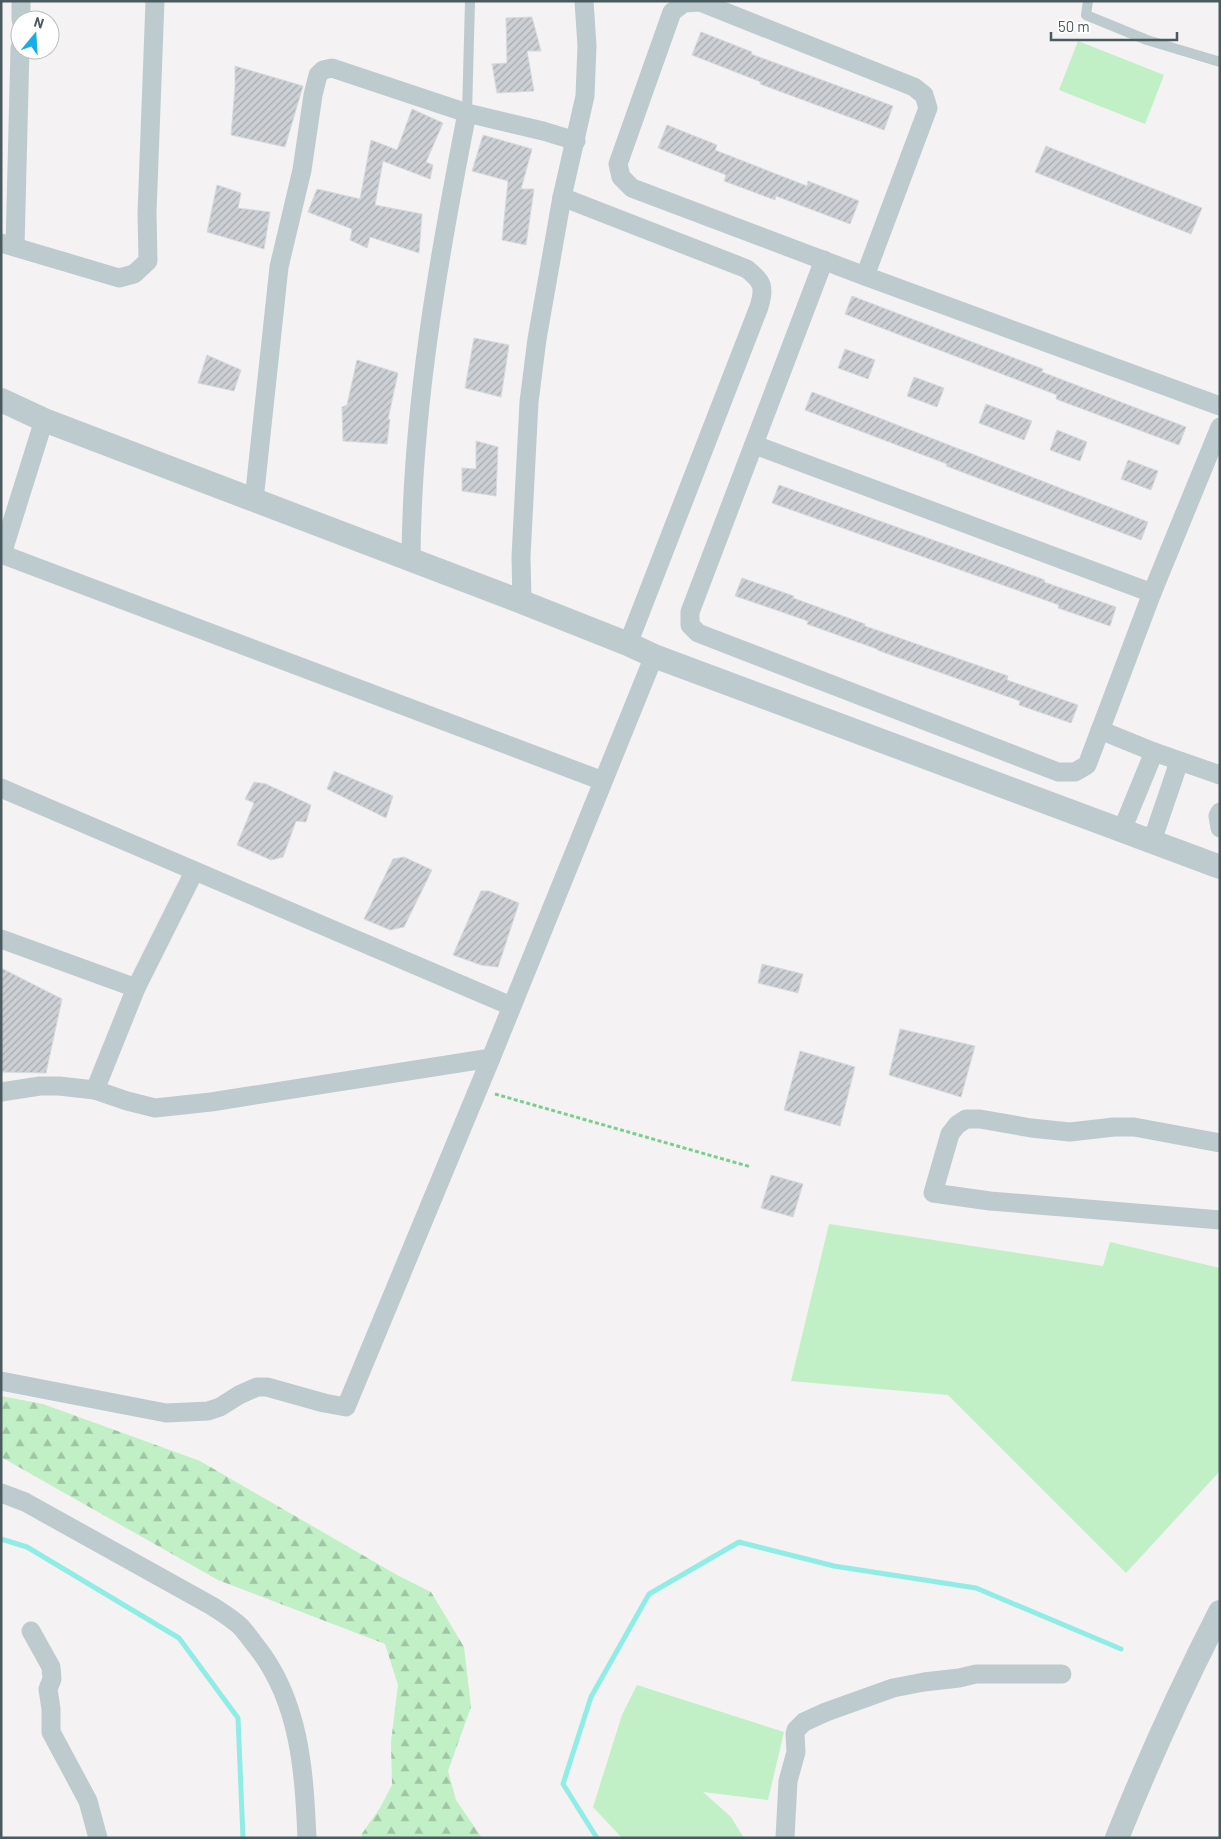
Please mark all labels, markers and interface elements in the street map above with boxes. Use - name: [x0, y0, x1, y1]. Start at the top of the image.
- north arrow: [10, 10, 60, 60]
- scale bar: [1051, 10, 1177, 42]
- text: N: [32, 13, 46, 32]
- text: 50 m: [1058, 17, 1090, 35]

